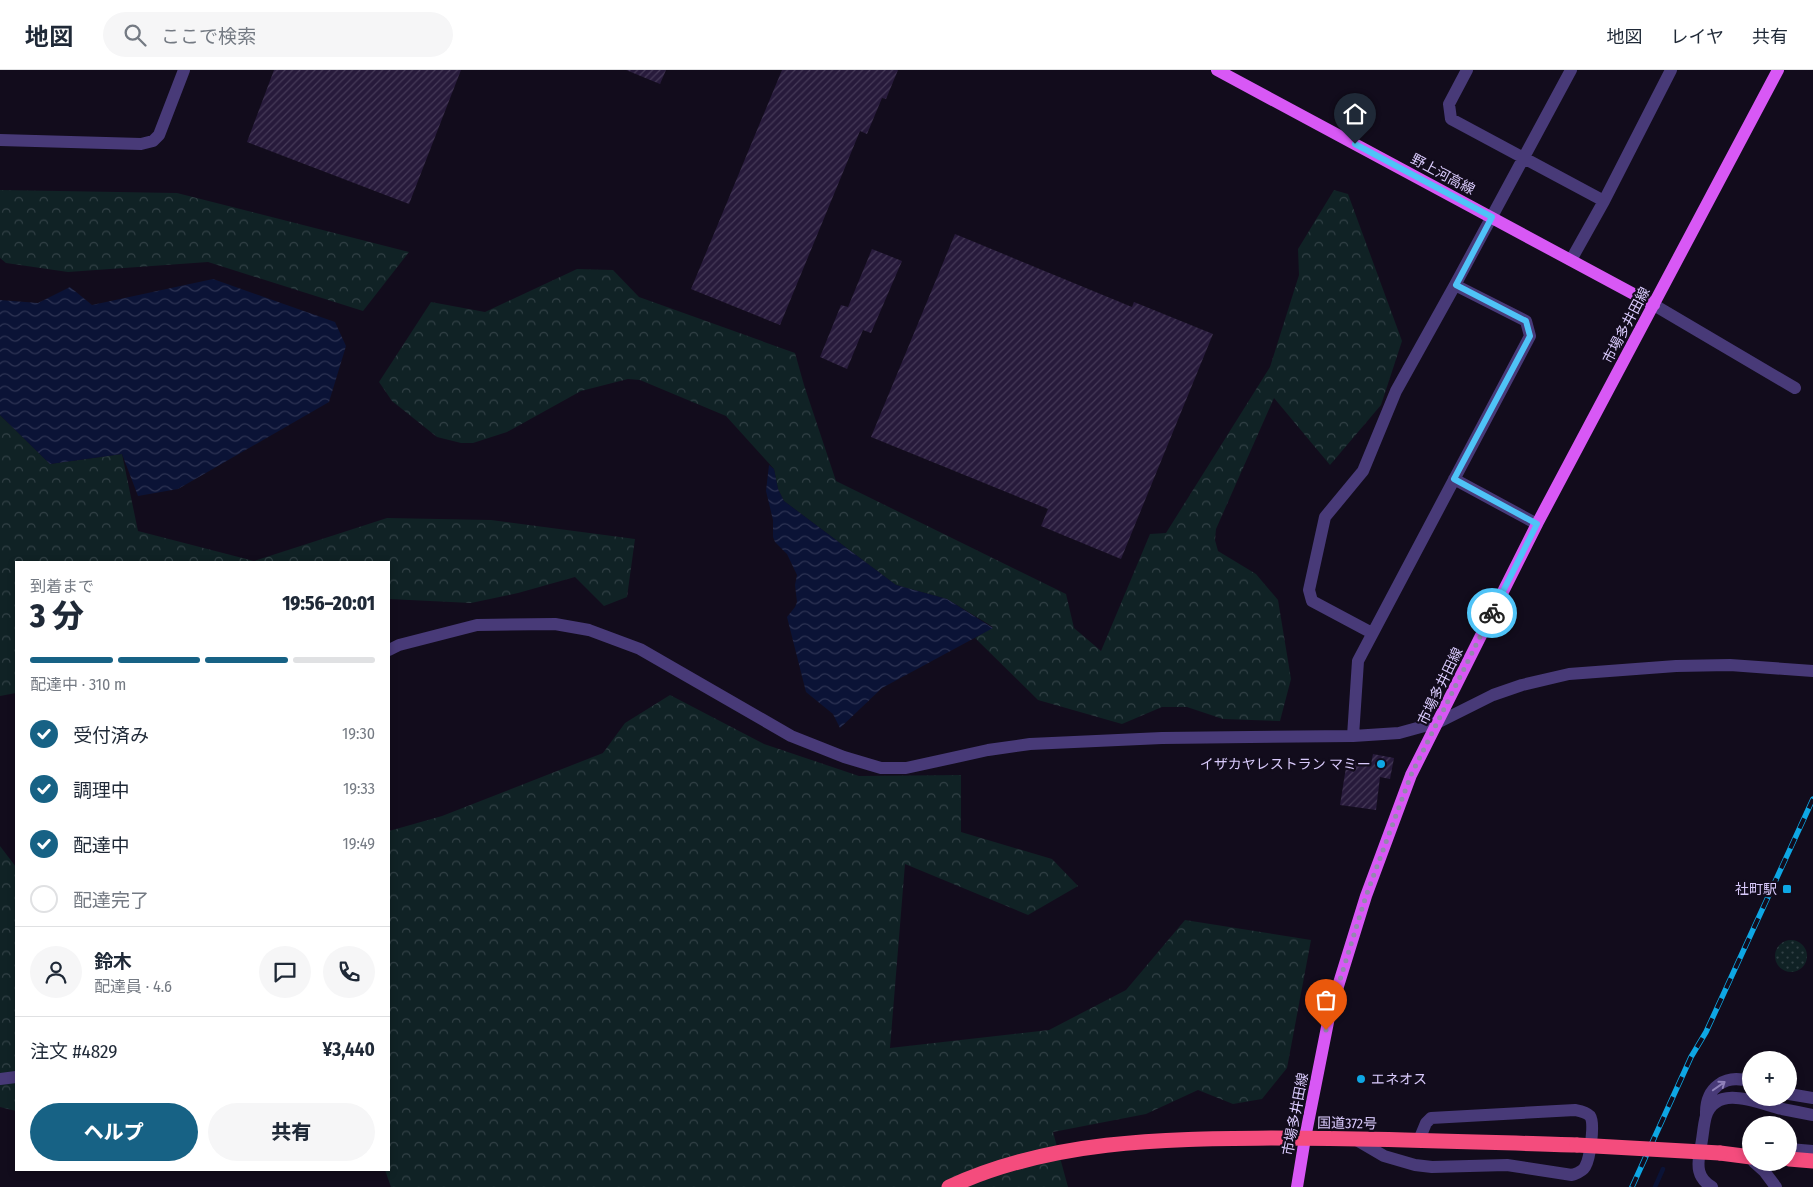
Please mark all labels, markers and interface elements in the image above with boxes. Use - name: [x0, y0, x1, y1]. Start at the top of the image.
- search box: [103, 12, 453, 57]
- icon: search: [121, 21, 149, 49]
- text: 地図: [25, 23, 73, 51]
- text: ここで検索: [161, 25, 256, 48]
- text: 地図: [1607, 26, 1643, 48]
- text: レイヤ: [1671, 26, 1724, 48]
- text: 共有: [1752, 26, 1788, 48]
- pin: [1334, 93, 1376, 144]
- icon: home: [1341, 100, 1369, 128]
- street label: 野上河高線: [1408, 151, 1478, 198]
- street label: 市場多井田線: [1599, 284, 1654, 366]
- text: 到着まで: [30, 577, 94, 596]
- courier: [1467, 588, 1517, 638]
- text: 19:56–20:01: [282, 592, 375, 615]
- text: 3 分: [30, 597, 84, 635]
- icon: bike: [1478, 599, 1506, 627]
- street label: 市場多井田線: [1414, 645, 1467, 728]
- text: 配達中 · 310 m: [30, 675, 126, 694]
- icon: check: [30, 720, 58, 748]
- text: 受付済み: [73, 724, 149, 747]
- text: 19:30: [342, 724, 375, 743]
- place label: イザカヤレストラン マミー: [1200, 756, 1371, 773]
- marker: イザカヤレストラン マミー: [1375, 758, 1387, 770]
- icon: check: [30, 775, 58, 803]
- text: 調理中: [73, 779, 130, 802]
- text: 19:33: [343, 779, 375, 798]
- icon: check: [30, 830, 58, 858]
- text: 配達中: [73, 834, 130, 857]
- text: 19:49: [342, 834, 375, 853]
- place label: 社町駅: [1735, 881, 1777, 898]
- marker: 社町駅: [1781, 883, 1793, 895]
- text: 配達完了: [73, 889, 149, 912]
- button: person: [30, 946, 82, 998]
- button: chat: [259, 946, 311, 998]
- button: phone: [323, 946, 375, 998]
- text: 鈴木: [94, 950, 132, 973]
- text: 配達員 · 4.6: [94, 977, 172, 996]
- pin: [1305, 979, 1347, 1030]
- icon: bag: [1312, 986, 1340, 1014]
- text: ¥3,440: [323, 1038, 375, 1061]
- text: 注文 #4829: [30, 1040, 117, 1063]
- map controls: [1742, 1051, 1797, 1171]
- button: +: [1742, 1051, 1797, 1106]
- street label: 市場多井田線: [1279, 1071, 1312, 1157]
- place label: エネオス: [1371, 1071, 1427, 1088]
- marker: エネオス: [1355, 1073, 1367, 1085]
- one-way arrow: [1712, 1081, 1726, 1091]
- button: ヘルプ: [30, 1103, 198, 1161]
- button: 共有: [208, 1103, 375, 1161]
- street label: 国道372号: [1317, 1114, 1377, 1133]
- button: −: [1742, 1116, 1797, 1171]

